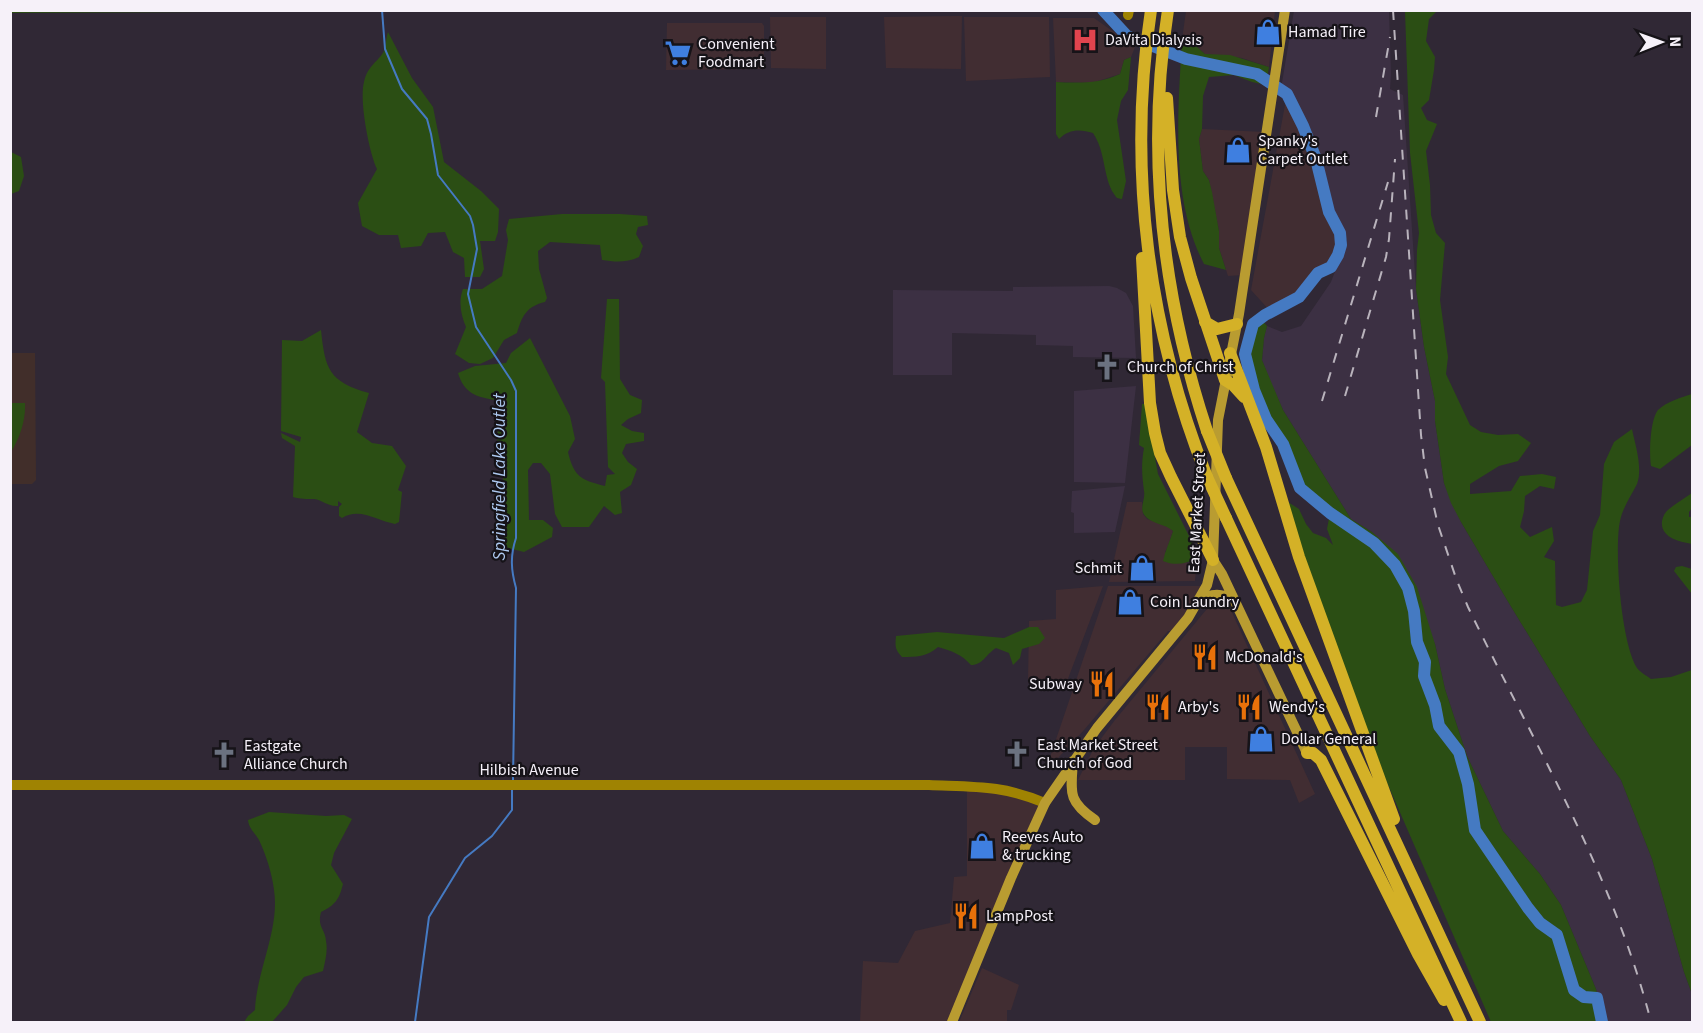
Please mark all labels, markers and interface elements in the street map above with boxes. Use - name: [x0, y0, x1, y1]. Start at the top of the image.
- north arrow: [1631, 12, 1691, 72]
- shop icon: Hamad Tire: [1253, 17, 1283, 47]
- place label: Hamad Tire: [1288, 21, 1366, 43]
- hospital icon: DaVita Dialysis: [1070, 25, 1100, 55]
- place label: DaVita Dialysis: [1105, 29, 1202, 51]
- place label: Convenient Foodmart: [698, 33, 775, 73]
- text: N: [1664, 36, 1686, 47]
- supermarket icon: Convenient Foodmart: [663, 38, 693, 68]
- place label: Spanky's Carpet Outlet: [1258, 130, 1349, 170]
- shop icon: Spanky's Carpet Outlet: [1223, 135, 1253, 165]
- church icon: Church of Christ: [1092, 352, 1122, 382]
- place label: Church of Christ: [1127, 356, 1234, 378]
- water label: Springfield Lake Outlet: [487, 392, 512, 561]
- street label: East Market Street: [1183, 452, 1211, 574]
- shop icon: Schmit: [1127, 553, 1157, 583]
- place label: Schmit: [1075, 557, 1123, 579]
- shop icon: Coin Laundry: [1115, 587, 1145, 617]
- place label: Coin Laundry: [1150, 591, 1240, 613]
- restaurant icon: McDonald's: [1190, 642, 1220, 672]
- place label: McDonald's: [1225, 646, 1303, 668]
- restaurant icon: Subway: [1087, 669, 1117, 699]
- place label: Subway: [1029, 673, 1083, 695]
- restaurant icon: Arby's: [1143, 692, 1173, 722]
- restaurant icon: Wendy's: [1234, 692, 1264, 722]
- place label: Arby's: [1178, 696, 1219, 718]
- place label: Wendy's: [1269, 696, 1325, 718]
- shop icon: Dollar General: [1246, 724, 1276, 754]
- place label: Dollar General: [1281, 728, 1376, 750]
- place label: East Market Street Church of God: [1037, 734, 1158, 774]
- place label: Eastgate Alliance Church: [244, 735, 348, 775]
- church icon: East Market Street Church of God: [1002, 739, 1032, 769]
- church icon: Eastgate Alliance Church: [209, 740, 239, 770]
- street label: Hilbish Avenue: [479, 759, 579, 781]
- place label: Reeves Auto & trucking: [1002, 826, 1083, 866]
- shop icon: Reeves Auto & trucking: [967, 831, 997, 861]
- restaurant icon: LampPost: [951, 901, 981, 931]
- place label: LampPost: [986, 905, 1054, 927]

